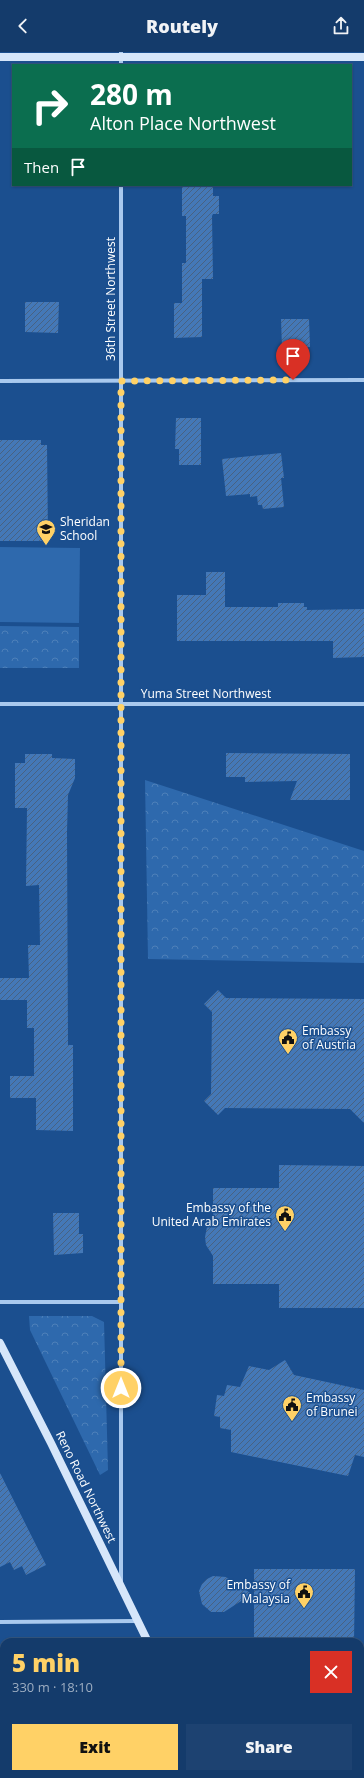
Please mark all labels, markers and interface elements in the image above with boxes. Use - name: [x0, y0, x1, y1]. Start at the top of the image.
- text: Routely: [146, 14, 218, 38]
- icon: back: [12, 15, 34, 37]
- icon: share: [330, 15, 352, 37]
- text: 280 m: [90, 75, 173, 113]
- icon: right: [24, 80, 76, 132]
- text: Alton Place Northwest: [90, 111, 276, 135]
- icon: arrive: [67, 156, 89, 178]
- text: Then: [24, 157, 59, 177]
- street label: 36th Street Northwest: [102, 237, 119, 361]
- pin: [276, 339, 310, 380]
- icon: arrive: [282, 345, 304, 367]
- place label: Sheridan School: [60, 513, 110, 544]
- school or university icon: Sheridan School: [35, 518, 57, 546]
- street label: Yuma Street Northwest: [141, 685, 271, 702]
- place label: Embassy of Austria: [302, 1022, 356, 1053]
- public building icon: Embassy of Austria: [277, 1027, 299, 1055]
- place label: Embassy of the United Arab Emirates: [152, 1199, 271, 1230]
- public building icon: Embassy of the United Arab Emirates: [274, 1204, 296, 1232]
- position arrow: [100, 1367, 142, 1409]
- place label: Embassy of Brunei: [306, 1389, 358, 1420]
- public building icon: Embassy of Brunei: [281, 1394, 303, 1422]
- street label: Reno Road Northwest: [52, 1428, 121, 1546]
- place label: Embassy of Malaysia: [226, 1576, 291, 1607]
- public building icon: Embassy of Malaysia: [293, 1581, 315, 1609]
- text: 5 min: [12, 1646, 80, 1679]
- button: close: [310, 1651, 352, 1693]
- text: 330 m · 18:10: [12, 1678, 93, 1696]
- button: Exit: [12, 1724, 178, 1770]
- button: Share: [186, 1724, 352, 1770]

